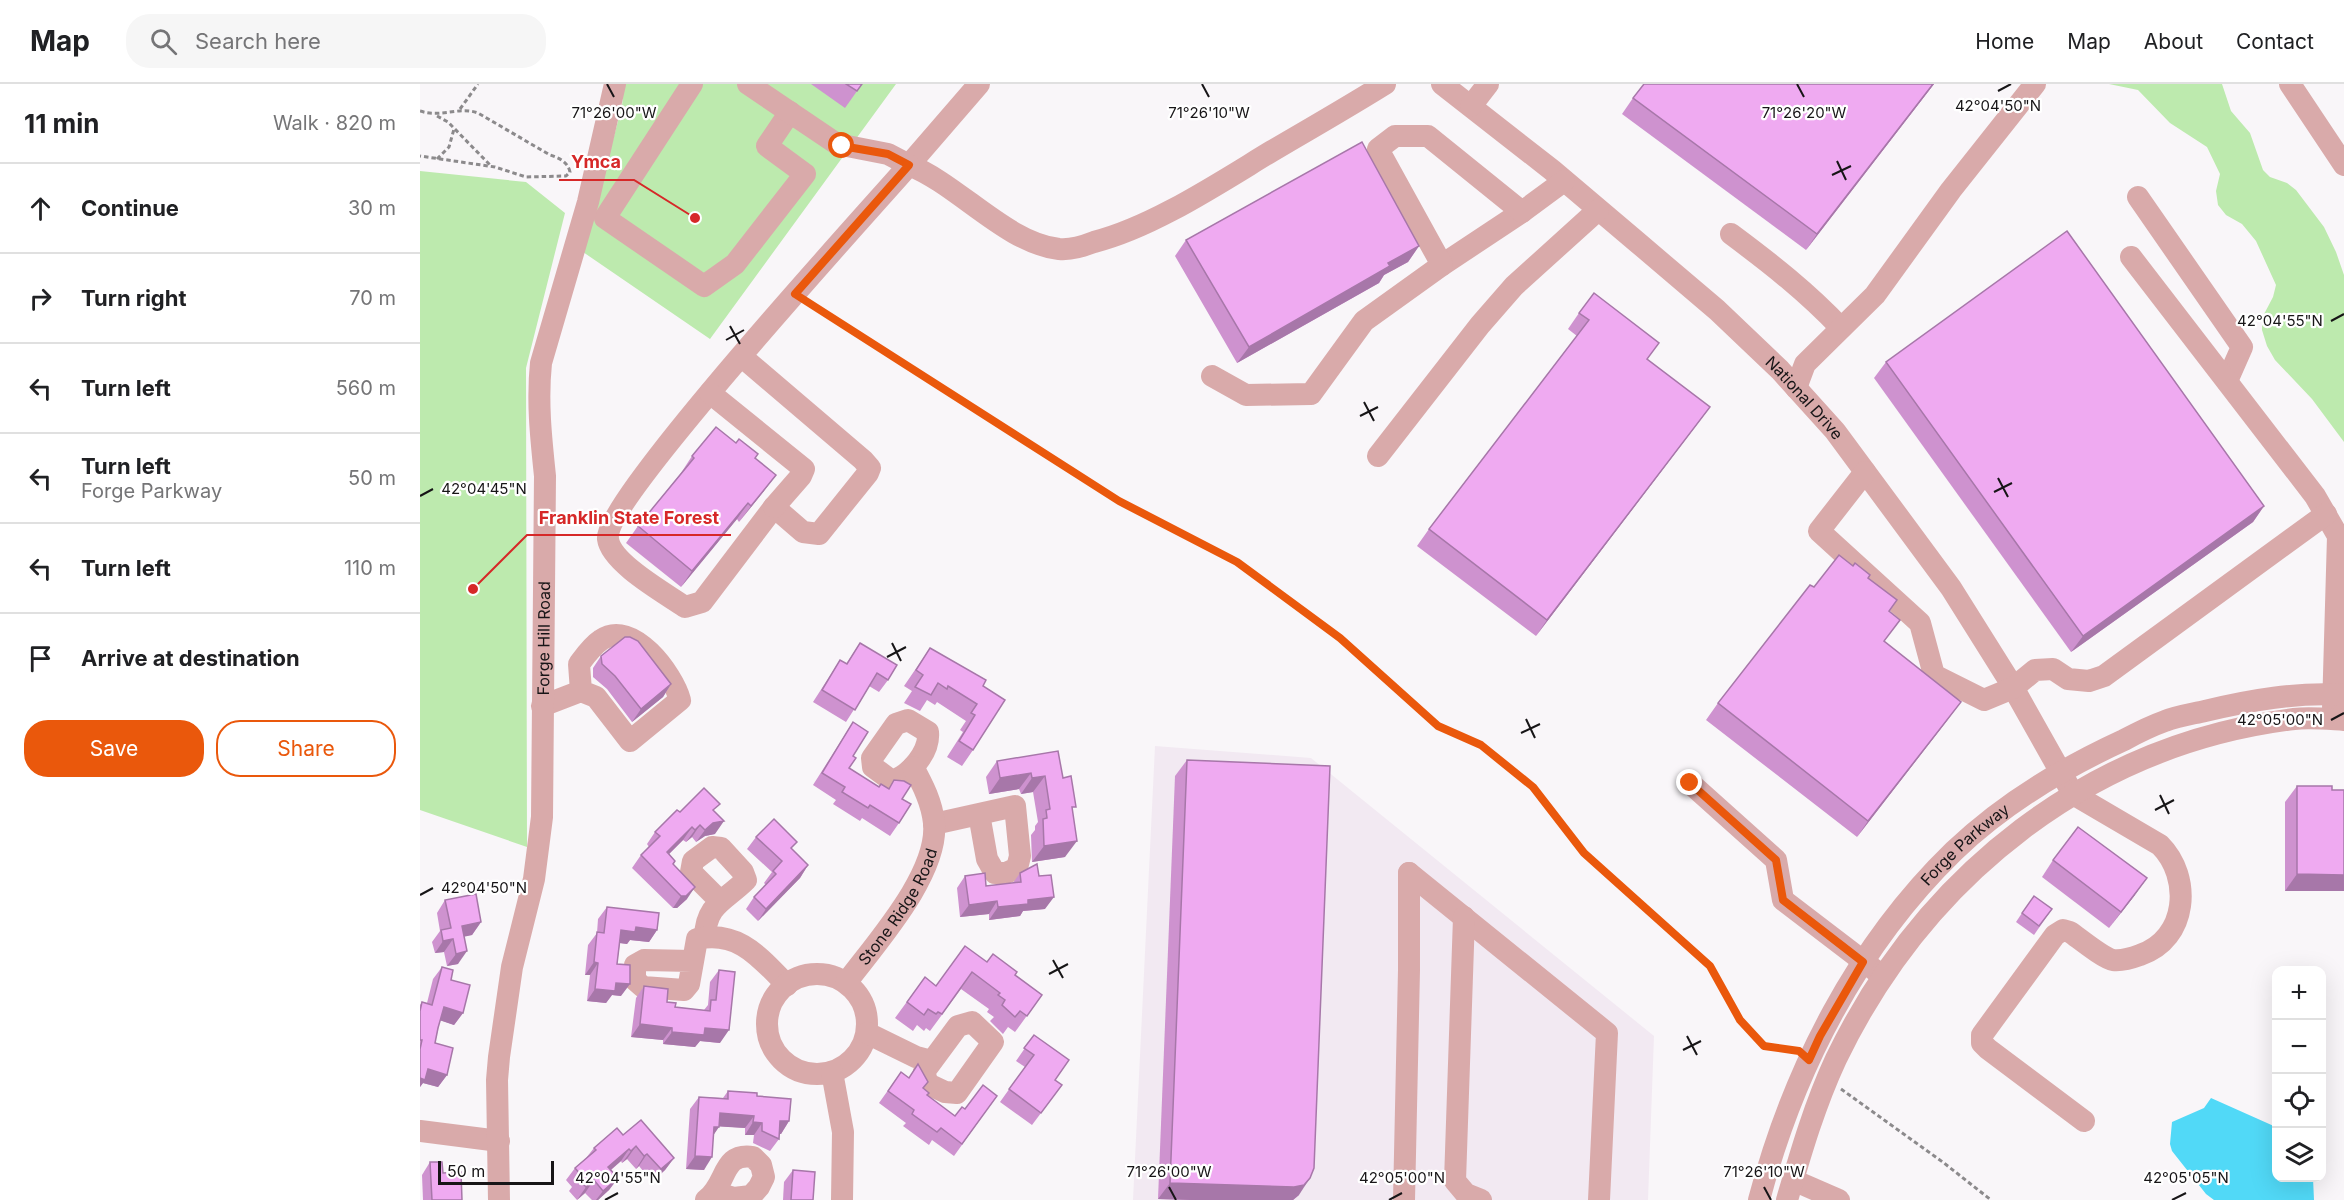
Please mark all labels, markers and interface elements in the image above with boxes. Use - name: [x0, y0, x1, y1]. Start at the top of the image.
- search box: [126, 14, 546, 68]
- text: Map: [30, 24, 90, 58]
- icon: search: [147, 25, 180, 58]
- text: Search here: [195, 28, 321, 54]
- text: Home: [1975, 29, 2034, 54]
- text: Map: [2067, 29, 2111, 54]
- text: About: [2144, 29, 2203, 54]
- text: Contact: [2236, 29, 2314, 54]
- text: 42°04'50"N: [1955, 96, 2041, 115]
- text: 71°26'00"W: [571, 103, 657, 122]
- text: 71°26'10"W: [1168, 103, 1250, 122]
- text: 71°26'20"W: [1762, 103, 1847, 122]
- text: 11 min: [24, 108, 100, 139]
- text: Walk · 820 m: [273, 111, 396, 135]
- route start: [828, 132, 854, 158]
- callout: Ymca: [559, 144, 634, 180]
- text: Ymca: [571, 151, 621, 172]
- icon: ahead: [24, 192, 57, 225]
- text: Continue: [81, 195, 179, 221]
- text: 30 m: [348, 196, 396, 220]
- icon: right: [24, 282, 57, 315]
- text: Turn right: [81, 285, 187, 311]
- text: 70 m: [349, 286, 396, 310]
- text: 42°04'55"N: [2237, 311, 2323, 330]
- street label: National Drive: [1761, 352, 1848, 443]
- icon: left: [24, 372, 57, 405]
- text: Turn left: [81, 375, 171, 401]
- text: 560 m: [336, 376, 396, 400]
- text: Turn left: [81, 453, 171, 479]
- icon: left: [24, 462, 57, 495]
- text: 50 m: [348, 466, 396, 490]
- text: Forge Parkway: [81, 479, 222, 503]
- text: 42°04'45"N: [441, 479, 527, 498]
- callout: Franklin State Forest: [527, 499, 731, 535]
- text: Franklin State Forest: [539, 507, 720, 528]
- icon: left: [24, 552, 57, 585]
- text: Turn left: [81, 555, 171, 581]
- text: 110 m: [344, 556, 396, 580]
- street label: Forge Hill Road: [533, 581, 554, 696]
- icon: arrive: [24, 642, 57, 675]
- text: Arrive at destination: [81, 645, 300, 671]
- text: 42°05'00"N: [2237, 710, 2323, 729]
- button: Save: [24, 720, 204, 777]
- button: Share: [216, 720, 396, 777]
- route end: [1676, 769, 1702, 795]
- street label: Forge Parkway: [1916, 799, 2013, 890]
- street label: Stone Ridge Road: [854, 846, 941, 969]
- text: 42°04'50"N: [441, 878, 527, 897]
- map controls: [2272, 966, 2326, 1182]
- button: +: [2272, 966, 2326, 1020]
- button: −: [2272, 1020, 2326, 1074]
- button: locate: [2272, 1074, 2326, 1128]
- button: layers: [2272, 1128, 2326, 1182]
- scale bar: [438, 1158, 554, 1186]
- text: 50 m: [447, 1161, 485, 1181]
- text: 71°26'00"W: [1126, 1162, 1212, 1181]
- text: 71°26'10"W: [1723, 1162, 1805, 1181]
- text: 42°04'55"N: [575, 1168, 661, 1187]
- text: 42°05'00"N: [1359, 1168, 1445, 1187]
- text: 42°05'05"N: [2143, 1168, 2229, 1187]

